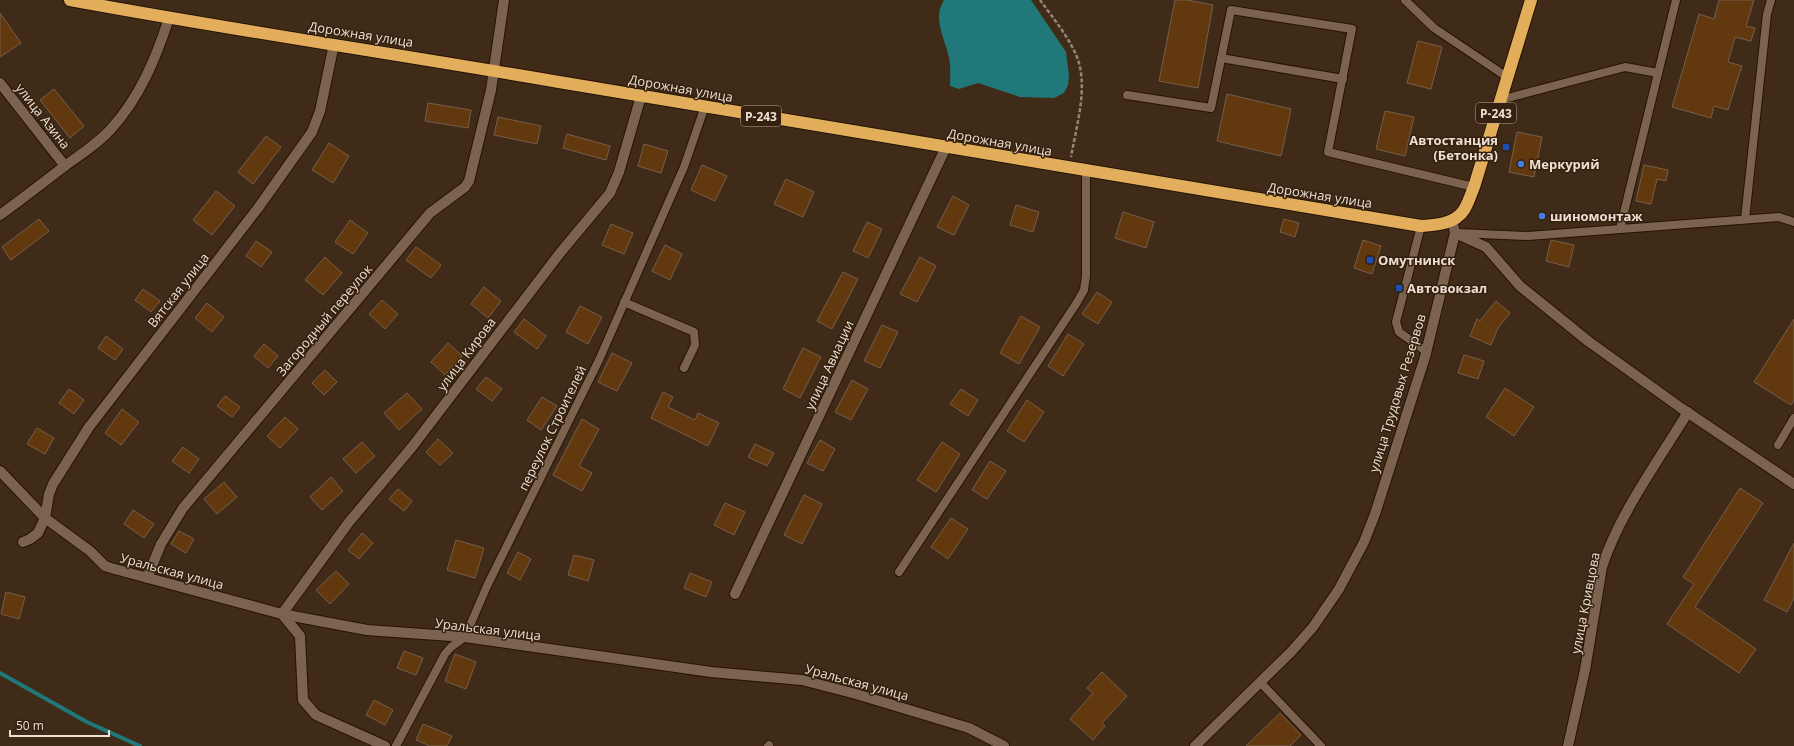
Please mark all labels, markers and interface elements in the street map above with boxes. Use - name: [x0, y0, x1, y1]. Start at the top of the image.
- street label: Дорожная улица: [307, 17, 415, 51]
- street label: Дорожная улица: [627, 70, 735, 106]
- street label: улица Азина: [12, 79, 74, 153]
- road number: Р-243: [1476, 103, 1516, 123]
- road number: Р-243: [741, 106, 781, 126]
- street label: Дорожная улица: [946, 124, 1054, 160]
- place label: Автостанция (Бетонка): [1409, 131, 1498, 164]
- marker: Автостанция (Бетонка): [1501, 142, 1511, 152]
- place label: Меркурий: [1529, 155, 1600, 173]
- marker: Меркурий: [1516, 159, 1526, 169]
- street label: Дорожная улица: [1266, 178, 1374, 212]
- place label: шиномонтаж: [1550, 207, 1643, 225]
- marker: шиномонтаж: [1537, 211, 1547, 221]
- street label: Вятская улица: [143, 249, 213, 331]
- place label: Омутнинск: [1378, 251, 1456, 269]
- marker: Омутнинск: [1365, 255, 1375, 265]
- street label: Загородный переулок: [272, 260, 376, 380]
- place label: Автовокзал: [1407, 279, 1487, 297]
- marker: Автовокзал: [1394, 283, 1404, 293]
- street label: улица Трудовых Резервов: [1364, 312, 1430, 474]
- street label: улица Кирова: [432, 314, 500, 394]
- street label: улица Авиации: [800, 317, 858, 413]
- street label: переулок Строителей: [514, 362, 590, 494]
- street label: Уральская улица: [118, 549, 226, 593]
- street label: улица Кривцова: [1566, 551, 1604, 655]
- street label: Уральская улица: [434, 614, 542, 644]
- street label: Уральская улица: [803, 660, 911, 704]
- scale bar: [10, 712, 109, 738]
- text: 50 m: [16, 717, 44, 734]

